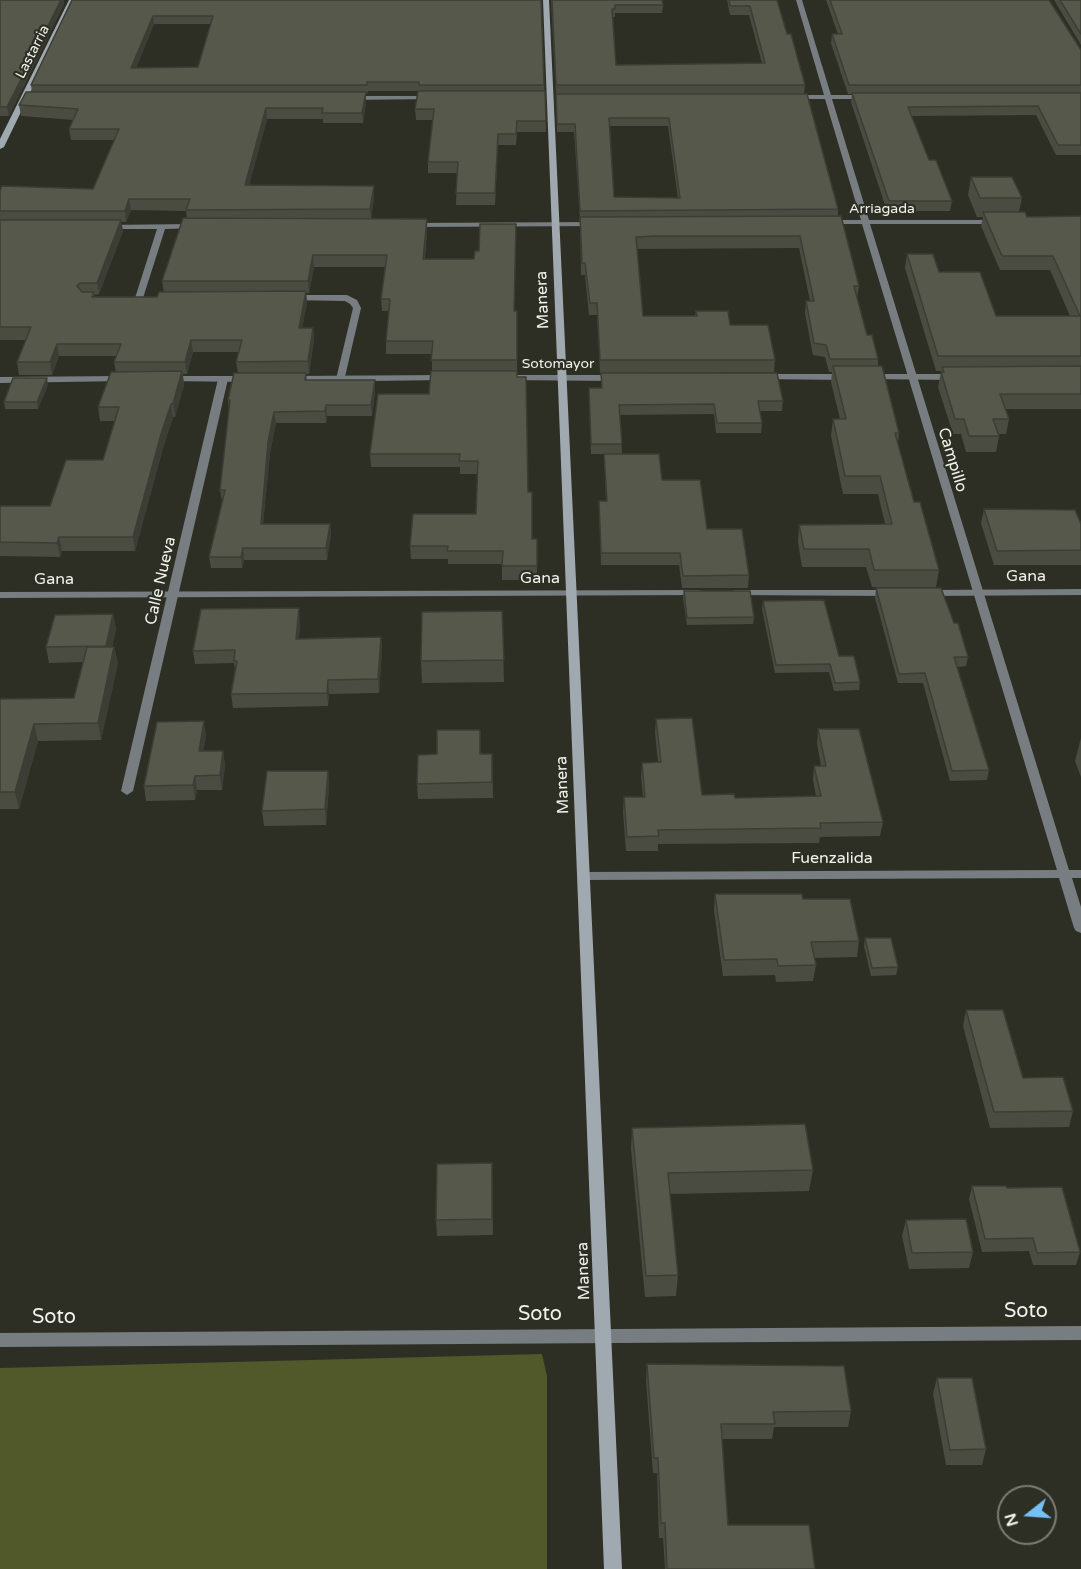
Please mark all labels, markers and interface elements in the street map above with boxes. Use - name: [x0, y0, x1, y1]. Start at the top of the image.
- street label: Lastarria: [12, 22, 54, 82]
- street label: Arriagada: [849, 201, 915, 217]
- street label: Manera: [532, 270, 554, 330]
- street label: Sotomayor: [522, 356, 594, 372]
- street label: Campillo: [933, 425, 971, 495]
- street label: Calle Nueva: [142, 535, 180, 627]
- street label: Gana: [1006, 567, 1046, 587]
- street label: Gana: [520, 569, 560, 589]
- street label: Gana: [34, 570, 74, 590]
- street label: Manera: [552, 755, 574, 815]
- street label: Fuenzalida: [791, 849, 873, 869]
- street label: Manera: [573, 1241, 595, 1301]
- street label: Soto: [1004, 1300, 1048, 1324]
- street label: Soto: [518, 1303, 562, 1327]
- street label: Soto: [32, 1306, 76, 1330]
- north arrow: [997, 1485, 1057, 1545]
- text: N: [1000, 1511, 1023, 1529]

